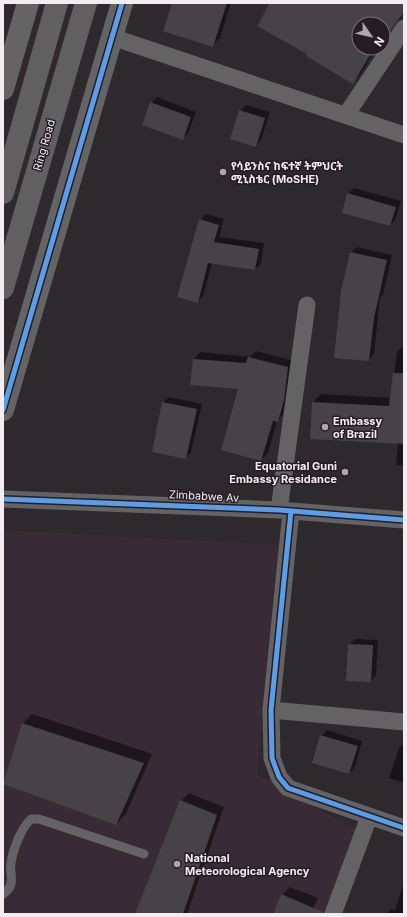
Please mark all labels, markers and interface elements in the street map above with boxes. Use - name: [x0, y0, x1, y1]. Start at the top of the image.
- north arrow: [351, 16, 391, 56]
- text: N: [371, 34, 387, 49]
- street label: Ring Road: [30, 118, 58, 172]
- place label: የሳይንስና ከፍተኛ ትምህርት ሚኒስቴር (MoSHE): [231, 159, 343, 186]
- marker: የሳይንስና ከፍተኛ ትምህርት ሚኒስቴር (MoSHE): [218, 167, 228, 177]
- place label: Embassy of Brazil: [333, 414, 382, 441]
- marker: Embassy of Brazil: [320, 422, 330, 432]
- place label: Equatorial Guni Embassy Residance: [229, 459, 337, 486]
- marker: Equatorial Guni Embassy Residance: [340, 467, 350, 477]
- street label: Zimbabwe Av: [169, 487, 239, 505]
- place label: National Meteorological Agency: [185, 851, 310, 878]
- marker: National Meteorological Agency: [172, 859, 182, 869]

